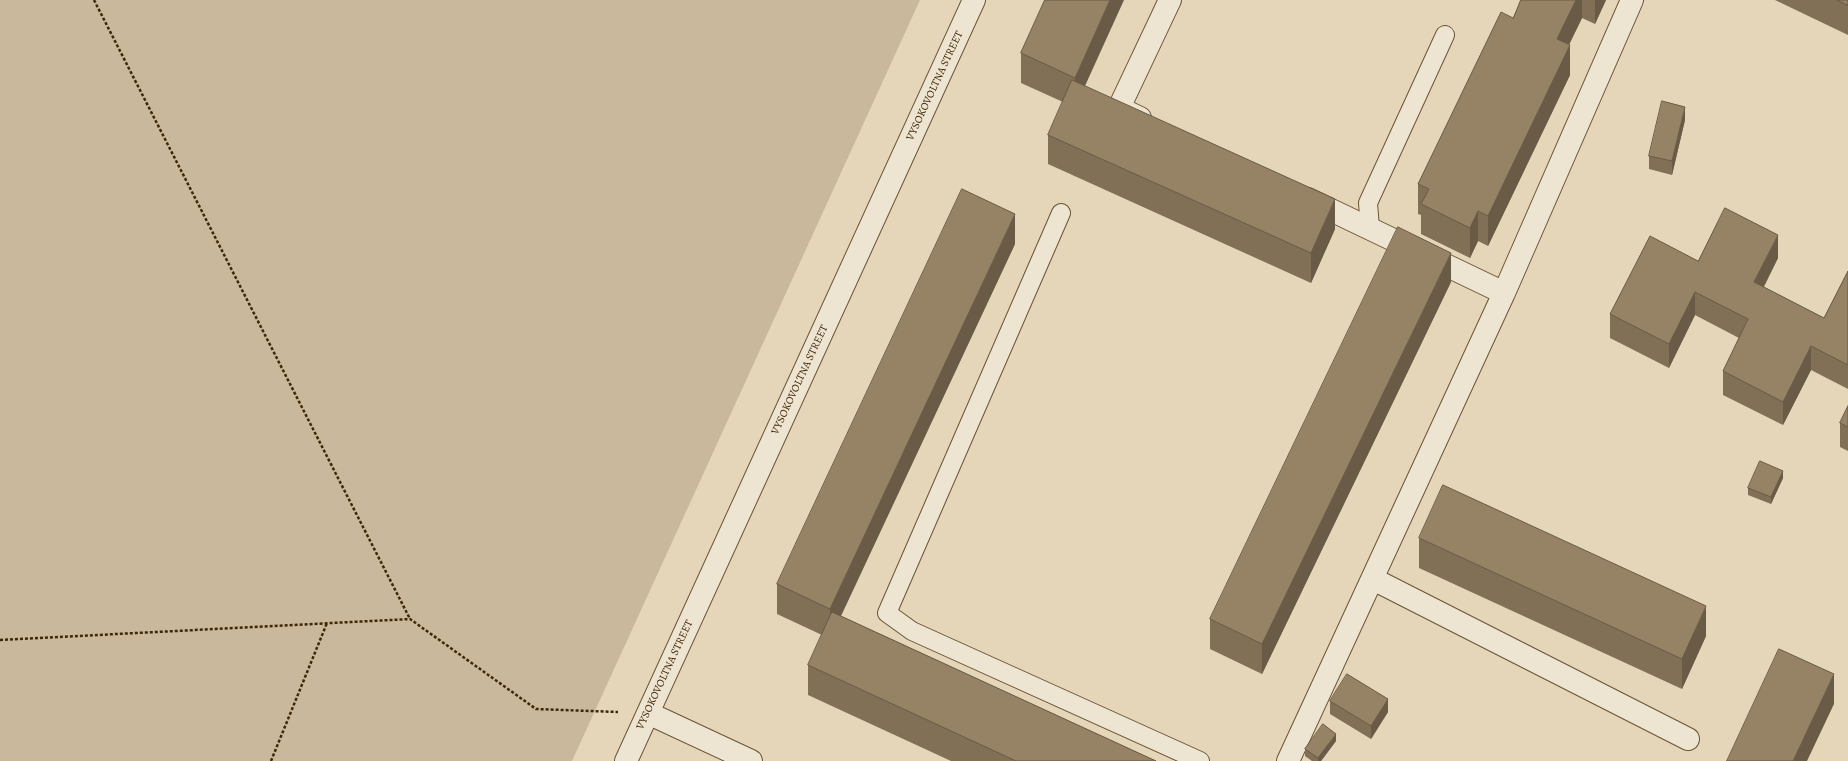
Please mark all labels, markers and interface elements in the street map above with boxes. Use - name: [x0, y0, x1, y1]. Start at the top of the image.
- street label: VYSOKOVOLTNA STREET: [904, 29, 966, 143]
- street label: VYSOKOVOLTNA STREET: [769, 323, 831, 437]
- street label: VYSOKOVOLTNA STREET: [634, 618, 696, 732]

